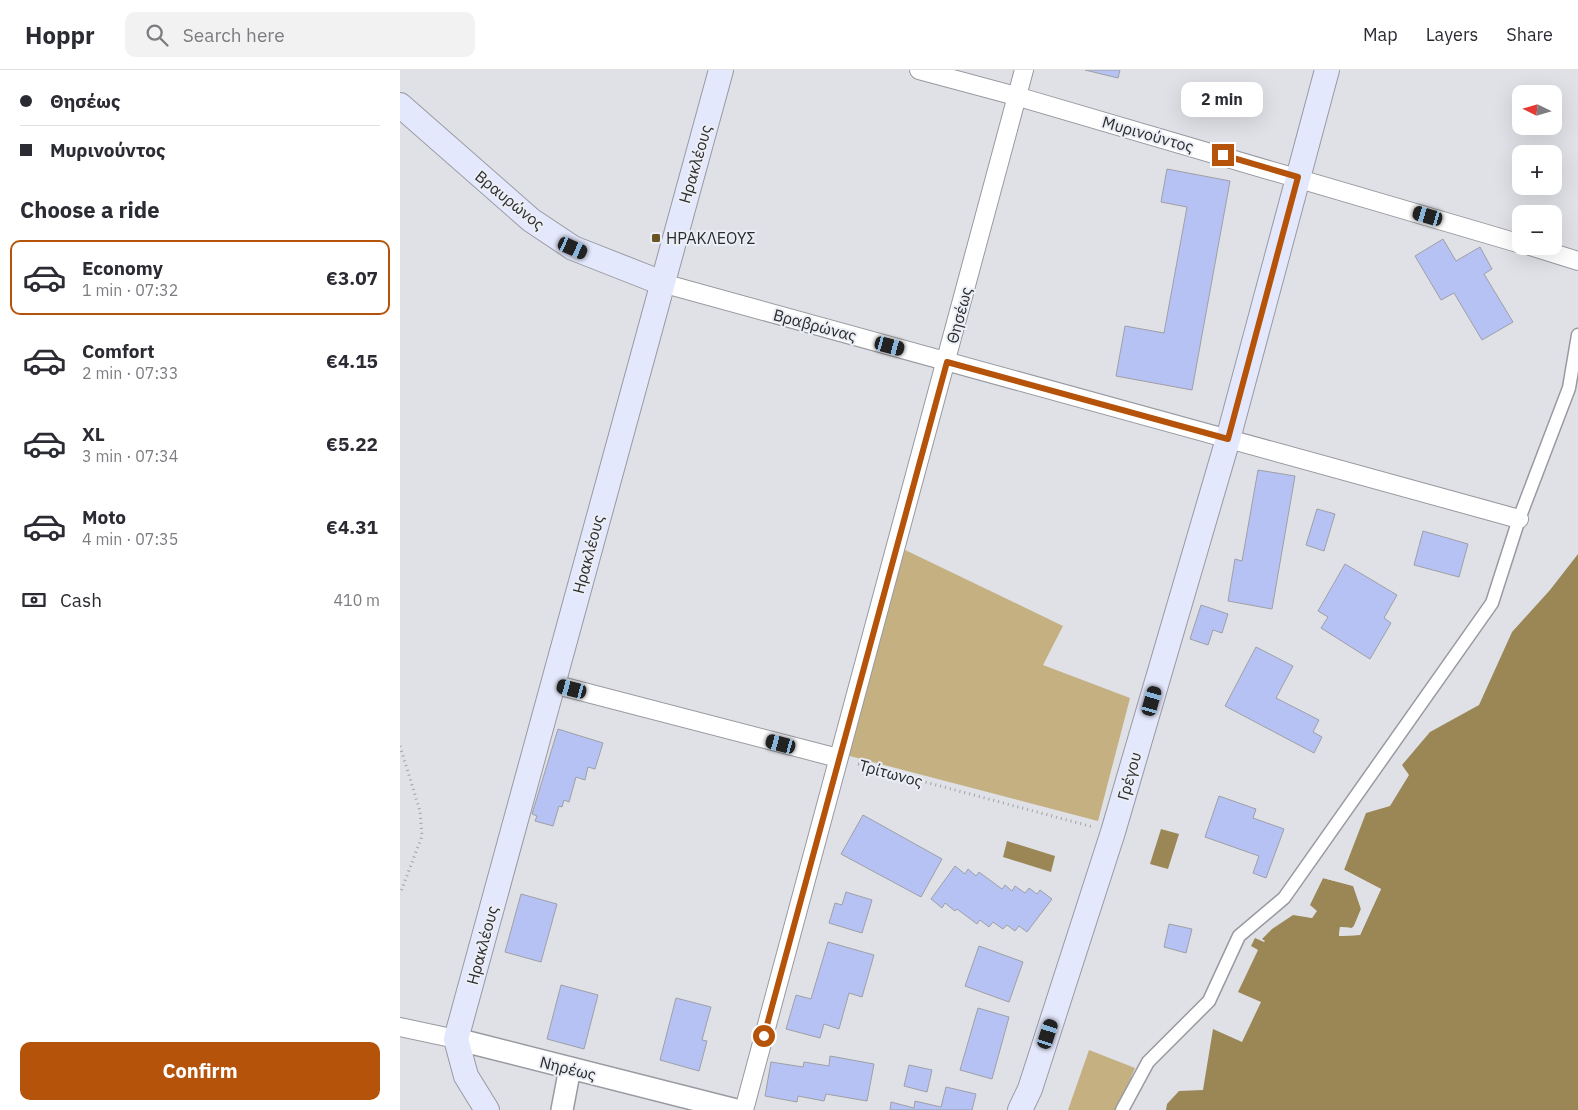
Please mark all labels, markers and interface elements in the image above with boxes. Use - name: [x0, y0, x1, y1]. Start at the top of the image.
- search box: [125, 12, 475, 57]
- text: Hoppr: [25, 19, 95, 51]
- icon: search: [143, 21, 171, 49]
- text: Search here: [183, 23, 285, 47]
- text: Map: [1363, 23, 1398, 46]
- text: Layers: [1426, 23, 1478, 46]
- text: Share: [1506, 23, 1553, 46]
- callout: 2 min: [1182, 82, 1264, 118]
- north arrow: [1512, 85, 1562, 135]
- map controls: [1512, 85, 1562, 255]
- text: Θησέως: [50, 89, 121, 113]
- text: 2 min: [1201, 89, 1243, 109]
- street label: Μυρινούντος: [1100, 111, 1196, 157]
- street label: Ηρακλέους: [674, 122, 716, 206]
- text: Μυρινούντος: [50, 138, 166, 162]
- route end: [1212, 144, 1234, 166]
- button: +: [1512, 145, 1562, 195]
- street label: Βραυρώνος: [471, 166, 549, 234]
- text: Choose a ride: [20, 195, 160, 224]
- car: [1411, 205, 1444, 227]
- button: −: [1512, 205, 1562, 255]
- place label: ΗΡΑΚΛΕΟΥΣ: [666, 228, 756, 248]
- marker: ΗΡΑΚΛΕΟΥΣ: [650, 232, 662, 244]
- car: [556, 235, 589, 261]
- icon: car: [22, 255, 67, 300]
- text: Economy: [82, 256, 163, 280]
- text: €3.07: [326, 266, 378, 290]
- text: 1 min · 07:32: [82, 280, 178, 300]
- street label: Θησέως: [942, 284, 976, 345]
- street label: Βραβρώνας: [771, 304, 859, 346]
- car: [873, 335, 906, 357]
- icon: car: [22, 338, 67, 383]
- text: Comfort: [82, 339, 155, 363]
- text: €4.15: [326, 349, 378, 373]
- text: 2 min · 07:33: [82, 363, 178, 383]
- icon: car: [22, 421, 67, 466]
- text: XL: [82, 422, 105, 446]
- text: €5.22: [326, 432, 378, 456]
- text: 3 min · 07:34: [82, 446, 178, 466]
- icon: car: [22, 504, 67, 549]
- text: Moto: [82, 505, 126, 529]
- street label: Ηρακλέους: [568, 512, 608, 596]
- text: €4.31: [326, 515, 378, 539]
- text: 4 min · 07:35: [82, 529, 178, 549]
- icon: cash: [20, 586, 48, 614]
- text: Cash: [60, 588, 102, 612]
- text: 410 m: [333, 590, 380, 610]
- car: [555, 678, 588, 700]
- car: [1140, 685, 1163, 717]
- car: [764, 733, 797, 755]
- street label: Γρέγου: [1113, 749, 1145, 803]
- street label: Τρίτωνος: [857, 755, 925, 791]
- street label: Ηρακλέους: [462, 903, 502, 987]
- car: [1036, 1017, 1059, 1051]
- route start: [753, 1025, 775, 1047]
- button: Confirm: [20, 1042, 380, 1100]
- street label: Νηρέως: [538, 1051, 598, 1085]

